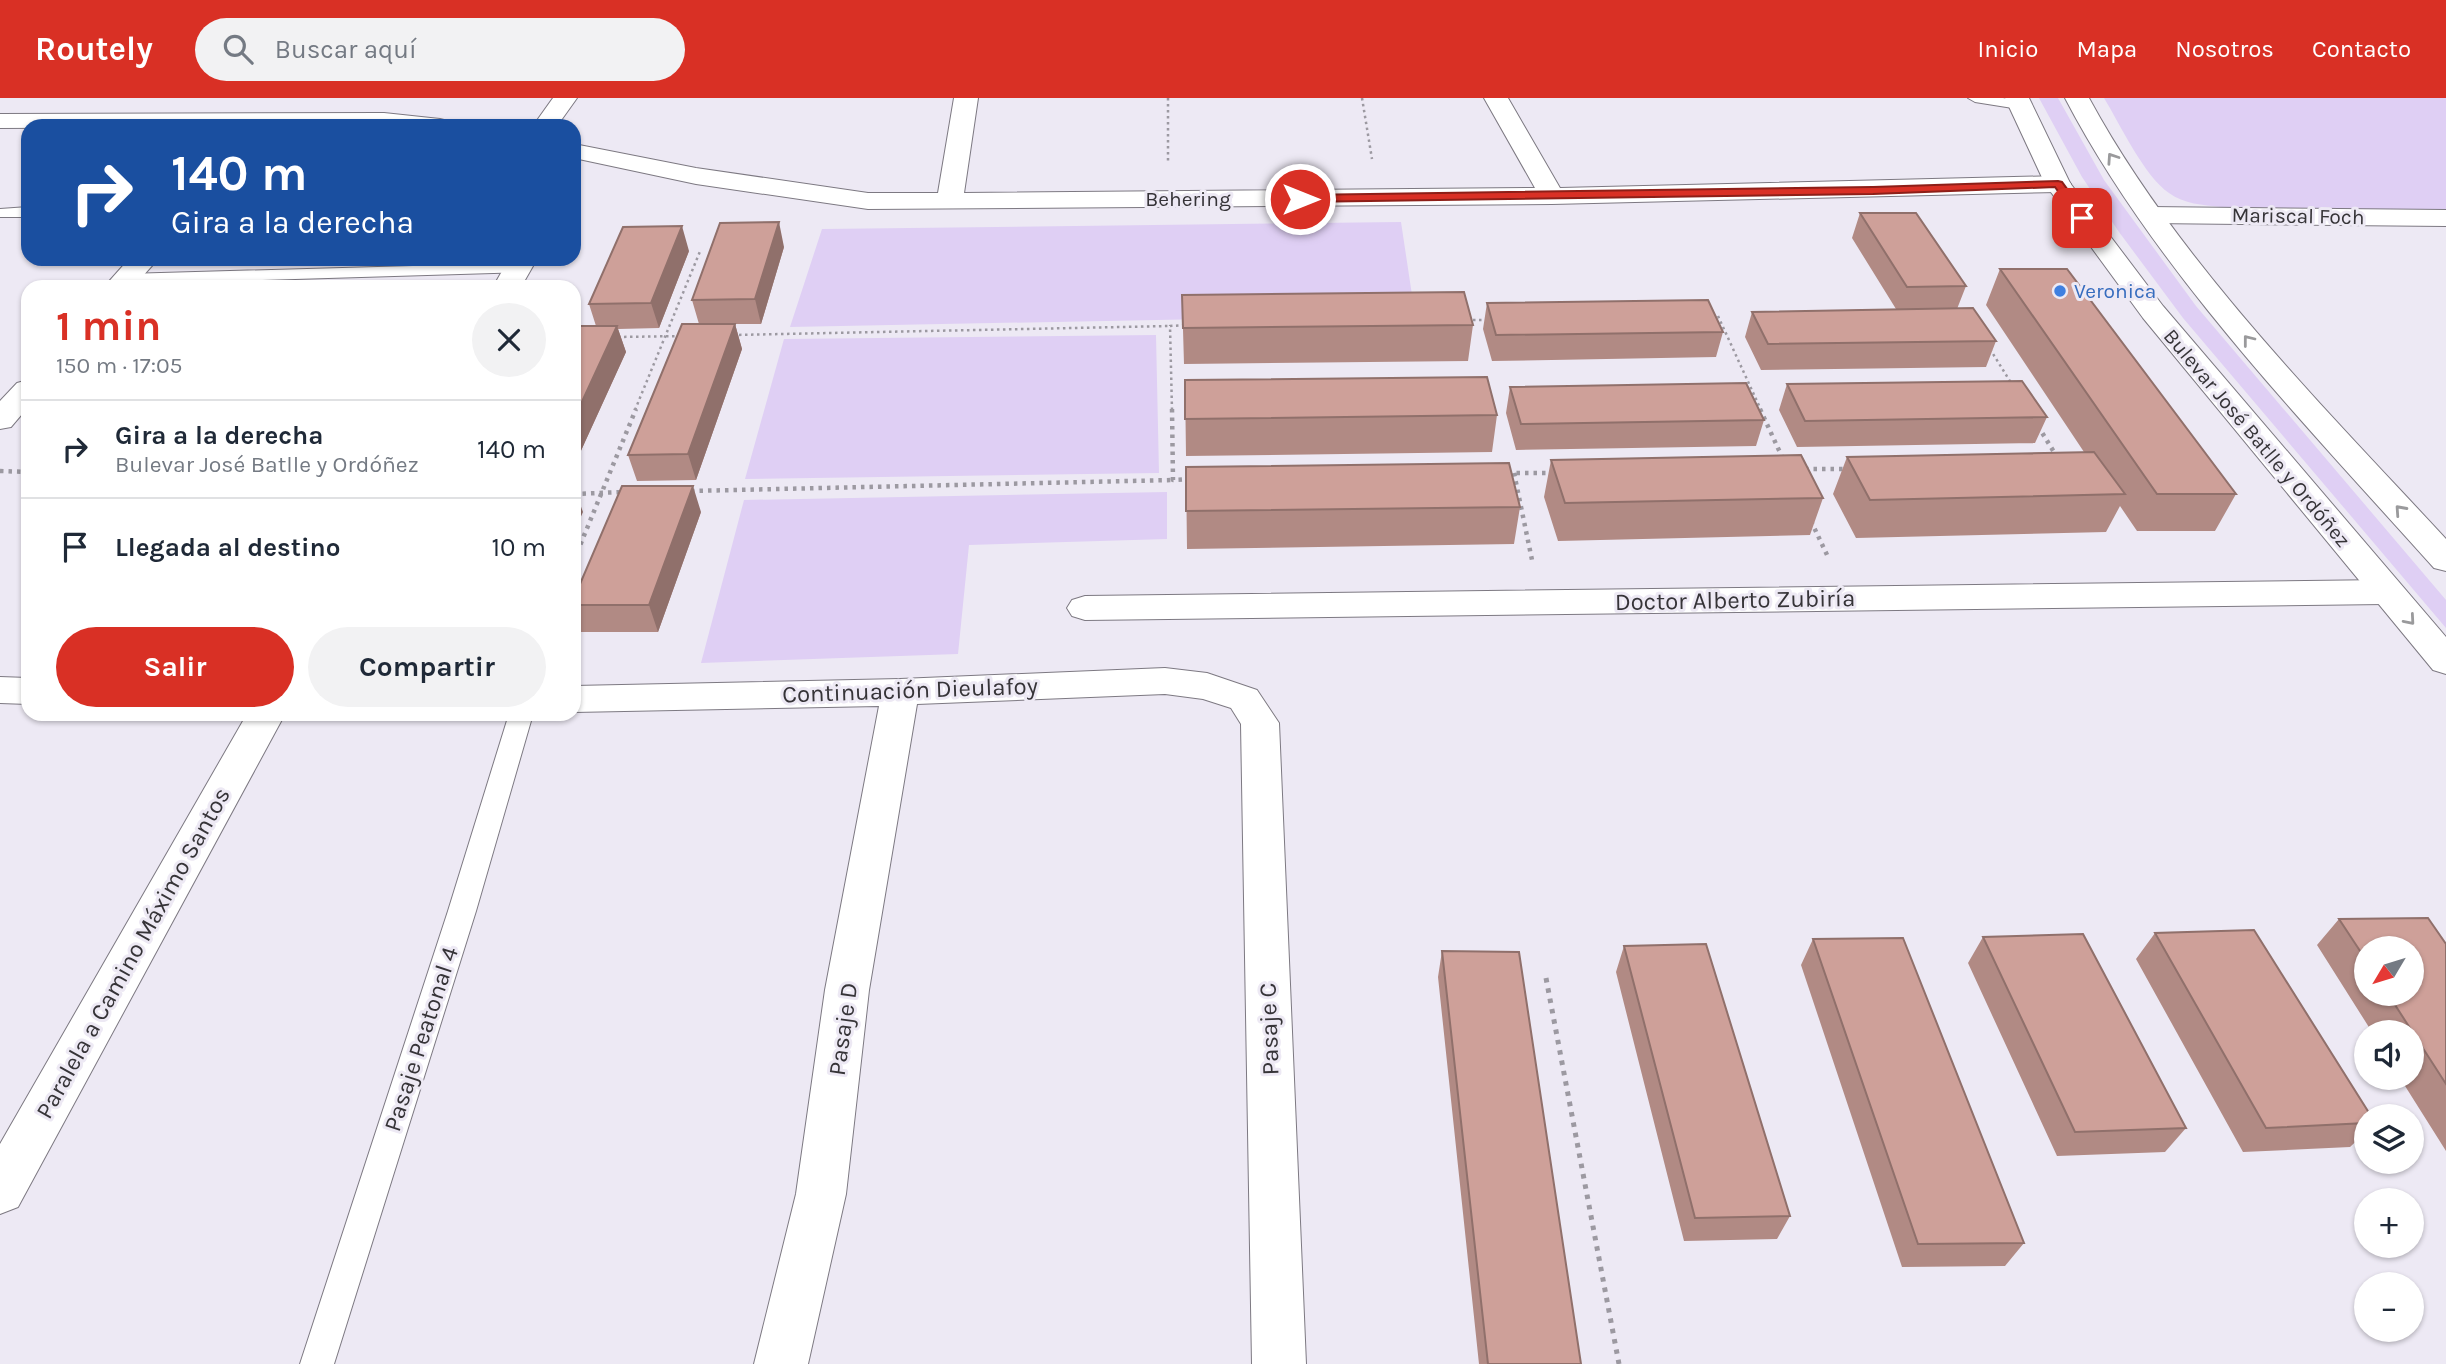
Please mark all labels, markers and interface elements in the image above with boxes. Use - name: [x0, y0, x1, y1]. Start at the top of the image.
- search box: [195, 18, 685, 81]
- text: Routely: [35, 30, 153, 68]
- icon: search: [219, 30, 257, 68]
- text: Buscar aquí: [275, 34, 417, 65]
- text: Inicio: [1977, 35, 2038, 63]
- text: Mapa: [2076, 35, 2137, 63]
- text: Nosotros: [2175, 35, 2274, 63]
- text: Contacto: [2312, 35, 2411, 63]
- text: 140 m: [171, 145, 308, 202]
- icon: right: [56, 147, 147, 238]
- one-way arrow: [2108, 153, 2120, 166]
- position arrow: [1263, 162, 1337, 236]
- street label: Behering: [1145, 187, 1231, 211]
- pin: [2052, 188, 2112, 248]
- icon: arrive: [2063, 199, 2101, 237]
- street label: Mariscal Foch: [2231, 203, 2365, 229]
- text: Gira a la derecha: [171, 204, 414, 241]
- place label: Veronica: [2074, 279, 2156, 303]
- marker: Veronica: [2052, 283, 2068, 299]
- text: 1 min: [56, 301, 161, 351]
- button: close: [472, 303, 546, 377]
- street label: Bulevar José Batlle y Ordóñez: [2159, 324, 2355, 552]
- one-way arrow: [2244, 336, 2257, 348]
- text: 150 m · 17:05: [56, 352, 183, 379]
- text: Gira a la derecha: [115, 420, 324, 451]
- icon: right: [56, 430, 94, 468]
- text: 140 m: [477, 434, 546, 465]
- text: Bulevar José Batlle y Ordóñez: [115, 451, 419, 478]
- one-way arrow: [2396, 505, 2408, 518]
- icon: arrive: [56, 528, 94, 566]
- text: Llegada al destino: [115, 532, 341, 563]
- text: 10 m: [491, 532, 546, 563]
- street label: Doctor Alberto Zubiría: [1614, 584, 1856, 616]
- one-way arrow: [2402, 612, 2414, 625]
- button: Salir: [56, 627, 294, 707]
- button: Compartir: [308, 627, 546, 707]
- street label: Continuación Dieulafoy: [782, 672, 1038, 708]
- street label: Paralela a Camino Máximo Santos: [30, 783, 236, 1123]
- north arrow: [2354, 936, 2424, 1006]
- map controls: [2354, 936, 2424, 1342]
- street label: Pasaje Peatonal 4: [378, 943, 464, 1135]
- street label: Pasaje D: [823, 981, 863, 1077]
- street label: Pasaje C: [1253, 982, 1285, 1076]
- button: sound: [2354, 1020, 2424, 1090]
- button: layers: [2354, 1104, 2424, 1174]
- button: +: [2354, 1188, 2424, 1258]
- button: −: [2354, 1272, 2424, 1342]

